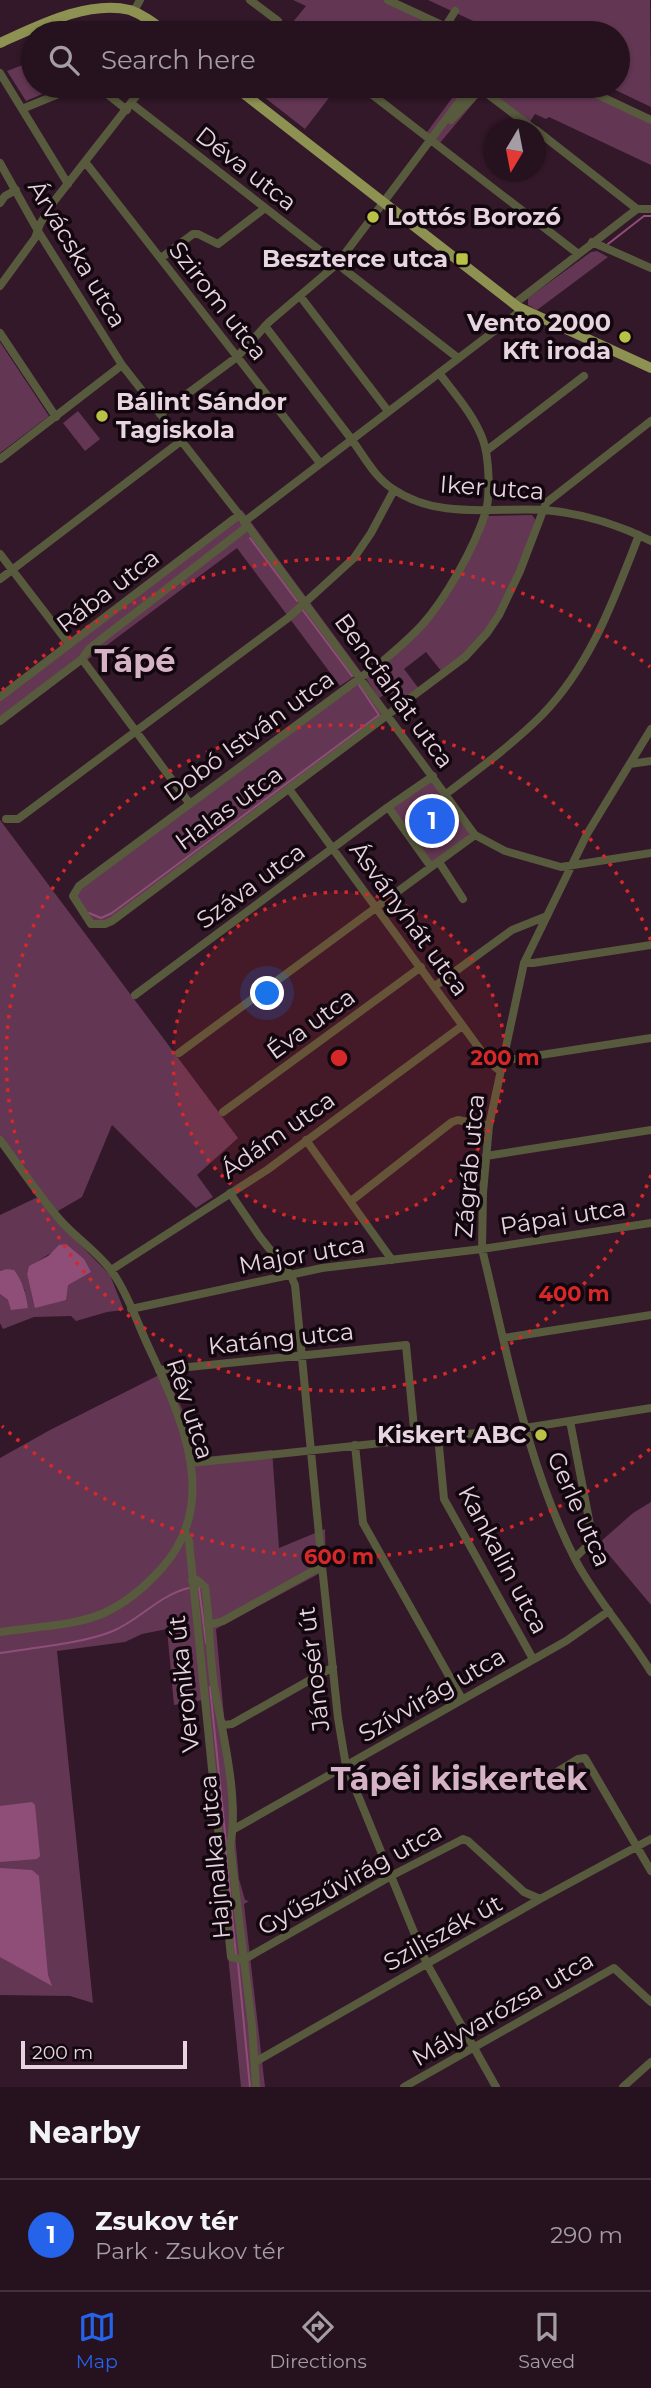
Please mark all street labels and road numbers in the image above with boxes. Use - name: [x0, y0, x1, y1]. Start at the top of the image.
- street label: Déva utca: [190, 120, 303, 217]
- street label: Árvácska utca: [22, 175, 133, 333]
- street label: Szirom utca: [163, 236, 274, 366]
- street label: Iker utca: [439, 469, 545, 506]
- street label: Rába utca: [51, 543, 165, 639]
- street label: Bencfahát utca: [329, 608, 460, 774]
- street label: Dobó István utca: [158, 664, 339, 807]
- street label: Halas utca: [169, 759, 288, 856]
- street label: Ásványhát utca: [344, 836, 475, 1001]
- street label: Száva utca: [191, 837, 311, 935]
- street label: Éva utca: [261, 982, 360, 1065]
- street label: Ádám utca: [215, 1085, 340, 1184]
- street label: Zágráb utca: [449, 1093, 490, 1239]
- street label: Pápai utca: [498, 1192, 628, 1241]
- street label: Major utca: [237, 1229, 367, 1280]
- street label: Katáng utca: [207, 1316, 355, 1361]
- street label: Rév utca: [161, 1355, 220, 1463]
- street label: Gerle utca: [541, 1447, 618, 1571]
- street label: Kankalin utca: [452, 1481, 555, 1639]
- street label: Jánosér út: [291, 1605, 336, 1734]
- street label: Veronika út: [162, 1614, 205, 1754]
- street label: Szívvirág utca: [353, 1641, 510, 1748]
- street label: Hajnalka utca: [193, 1774, 236, 1940]
- street label: Gyűszűvirág utca: [253, 1816, 447, 1941]
- street label: Sziliszék út: [378, 1888, 507, 1977]
- street label: Mályvarózsa utca: [407, 1945, 599, 2072]

